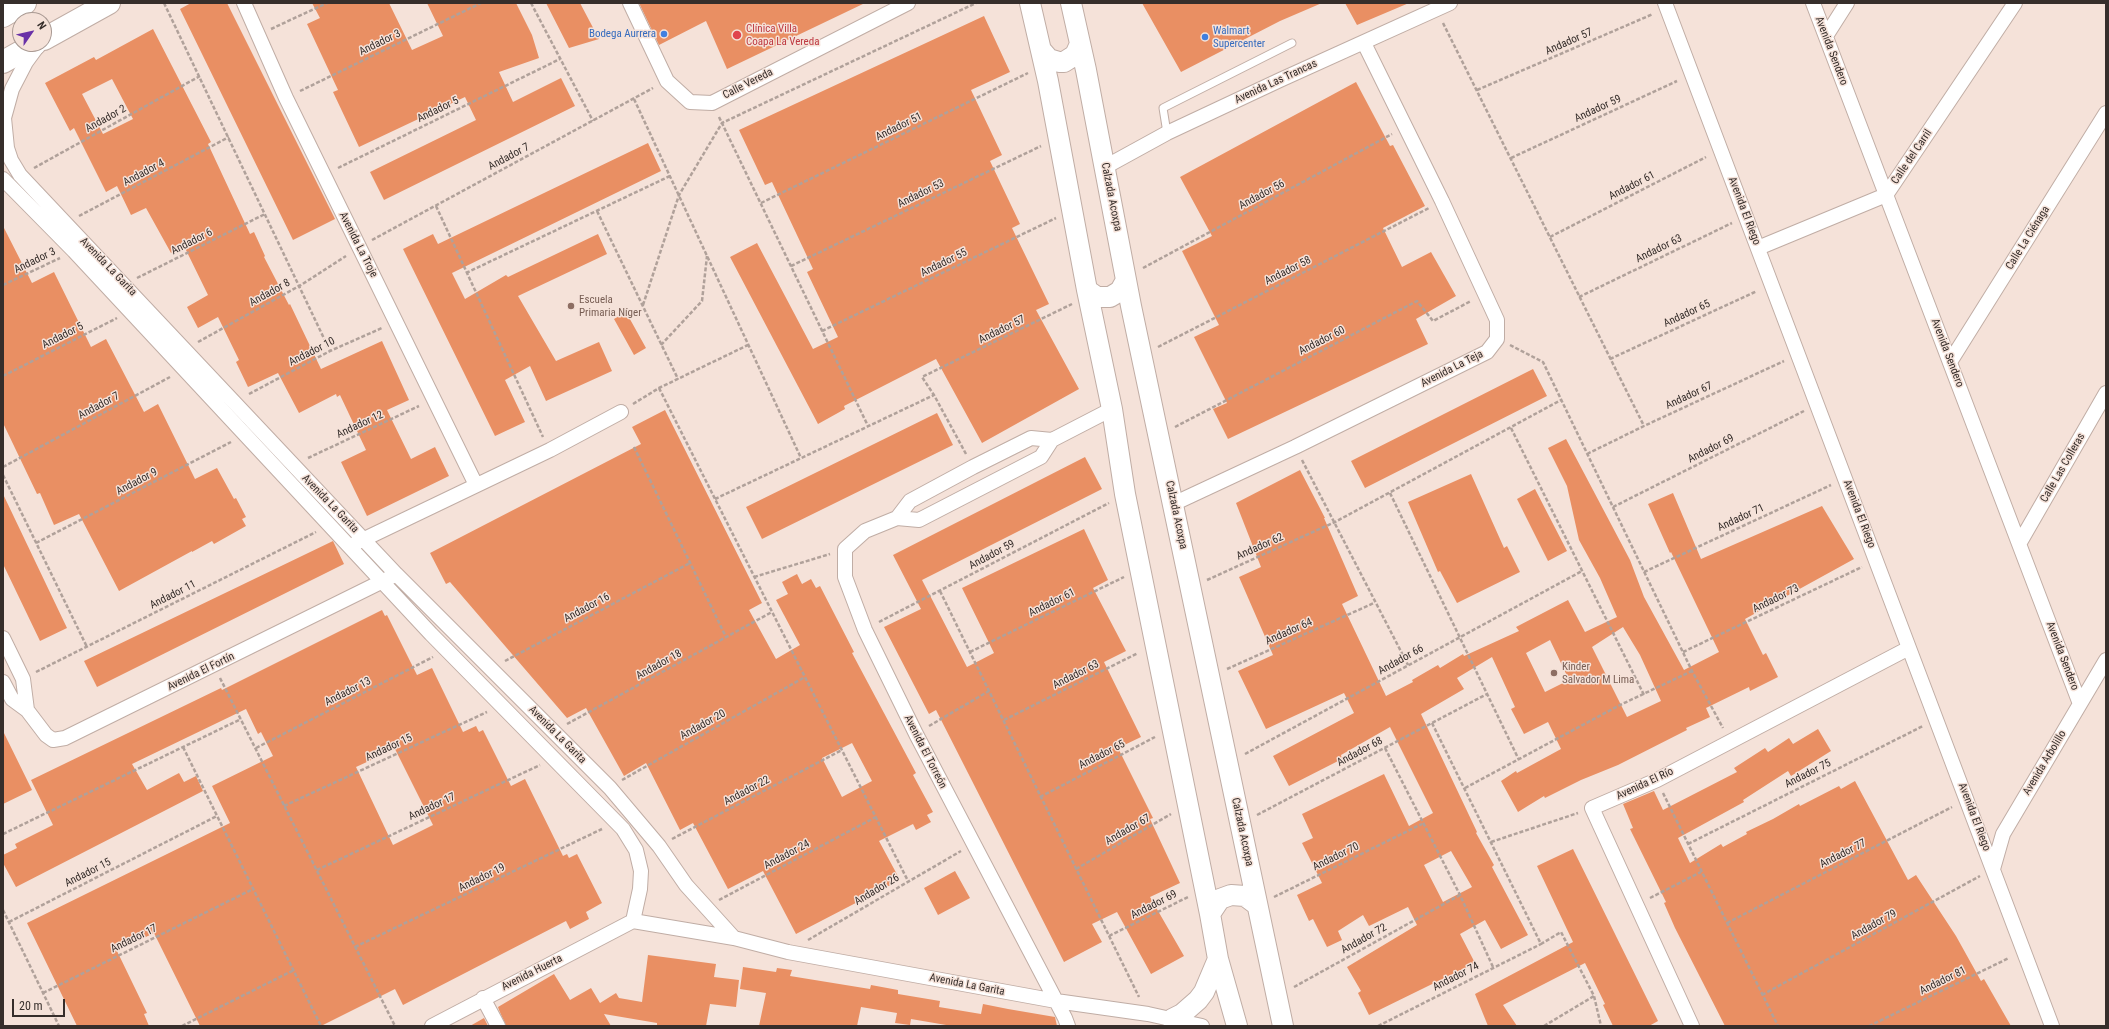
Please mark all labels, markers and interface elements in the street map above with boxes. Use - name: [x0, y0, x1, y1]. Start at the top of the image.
- north arrow: [12, 12, 52, 52]
- street label: Avenida Sendero: [1812, 15, 1850, 87]
- text: N: [34, 19, 49, 32]
- place label: Clínica Villa Coapa La Vereda: [746, 22, 819, 48]
- place label: Walmart Supercenter: [1213, 24, 1265, 50]
- street label: Andador 57: [1543, 26, 1595, 58]
- street label: Andador 3: [357, 27, 403, 59]
- place label: Bodega Aurrera: [589, 27, 656, 41]
- marker: Bodega Aurrera: [659, 29, 669, 39]
- marker: Clínica Villa Coapa La Vereda: [731, 29, 743, 41]
- marker: Walmart Supercenter: [1200, 32, 1210, 42]
- street label: Avenida Las Trancas: [1233, 57, 1319, 107]
- street label: Calle Vereda: [721, 66, 775, 102]
- street label: Andador 59: [1573, 92, 1623, 126]
- street label: Andador 5: [415, 94, 461, 126]
- street label: Andador 2: [83, 102, 129, 136]
- street label: Andador 51: [874, 110, 924, 144]
- street label: Calle del Carril: [1889, 127, 1935, 187]
- street label: Andador 7: [486, 141, 532, 173]
- street label: Andador 4: [121, 157, 167, 189]
- street label: Calzada Acoxpa: [1098, 162, 1124, 232]
- street label: Andador 61: [1607, 169, 1657, 203]
- street label: Avenida El Riego: [1725, 175, 1763, 247]
- street label: Andador 53: [896, 177, 946, 211]
- street label: Andador 56: [1237, 177, 1287, 213]
- street label: Calle La Ciénaga: [2003, 204, 2053, 272]
- street label: Avenida La Troje: [336, 210, 380, 280]
- street label: Andador 6: [169, 226, 215, 258]
- street label: Andador 63: [1634, 232, 1684, 266]
- street label: Avenida La Garita: [77, 235, 139, 299]
- street label: Andador 3: [12, 245, 58, 277]
- street label: Andador 55: [919, 246, 969, 280]
- street label: Andador 58: [1263, 254, 1313, 288]
- street label: Andador 8: [247, 276, 293, 310]
- place label: Escuela Primaria Níger: [579, 293, 642, 319]
- street label: Andador 65: [1662, 297, 1712, 331]
- marker: Escuela Primaria Níger: [566, 301, 576, 311]
- street label: Andador 57: [977, 313, 1027, 347]
- street label: Avenida Sendero: [1928, 317, 1966, 389]
- street label: Andador 5: [40, 320, 86, 352]
- street label: Andador 60: [1297, 324, 1347, 358]
- street label: Andador 10: [287, 335, 337, 369]
- street label: Avenida La Teja: [1419, 348, 1485, 390]
- street label: Andador 67: [1664, 379, 1714, 413]
- street label: Andador 7: [76, 390, 122, 422]
- street label: Andador 12: [335, 408, 385, 442]
- street label: Calle Las Colleras: [2038, 431, 2088, 505]
- street label: Andador 69: [1686, 432, 1736, 466]
- street label: Andador 9: [114, 466, 160, 498]
- street label: Avenida La Garita: [299, 472, 361, 536]
- street label: Avenida El Riego: [1840, 478, 1878, 550]
- street label: Calzada Acoxpa: [1162, 480, 1190, 550]
- street label: Andador 71: [1716, 501, 1766, 535]
- street label: Andador 62: [1234, 531, 1286, 563]
- street label: Andador 59: [967, 537, 1017, 573]
- street label: Andador 11: [148, 578, 198, 612]
- street label: Andador 73: [1751, 582, 1801, 616]
- street label: Andador 61: [1027, 586, 1077, 620]
- street label: Andador 16: [562, 590, 612, 626]
- street label: Andador 64: [1263, 616, 1315, 648]
- street label: Avenida Sendero: [2043, 620, 2081, 692]
- street label: Andador 66: [1376, 642, 1426, 678]
- street label: Andador 18: [634, 647, 684, 683]
- street label: Avenida El Fortín: [165, 650, 237, 694]
- street label: Andador 63: [1051, 658, 1101, 692]
- place label: Kinder Salvador M Lima: [1562, 660, 1634, 686]
- marker: Kinder Salvador M Lima: [1549, 668, 1559, 678]
- street label: Andador 13: [323, 675, 373, 709]
- street label: Avenida La Garita: [525, 703, 589, 767]
- street label: Andador 20: [678, 707, 728, 743]
- street label: Avenida El Torreón: [901, 713, 949, 791]
- street label: Avenida Arbolillo: [2020, 728, 2070, 798]
- street label: Andador 15: [364, 731, 414, 765]
- street label: Andador 68: [1335, 734, 1385, 770]
- street label: Andador 65: [1077, 738, 1127, 772]
- street label: Andador 75: [1783, 757, 1833, 791]
- street label: Avenida El Río: [1614, 765, 1676, 803]
- street label: Andador 22: [722, 773, 772, 809]
- street label: Avenida El Riego: [1955, 781, 1993, 853]
- street label: Andador 17: [407, 790, 457, 824]
- street label: Calzada Acoxpa: [1228, 797, 1256, 867]
- street label: Andador 67: [1103, 812, 1153, 848]
- street label: Andador 24: [762, 837, 812, 873]
- street label: Andador 77: [1818, 837, 1868, 871]
- street label: Andador 70: [1311, 840, 1361, 874]
- street label: Andador 15: [63, 856, 113, 890]
- street label: Andador 19: [457, 861, 507, 895]
- street label: Andador 26: [852, 871, 902, 909]
- street label: Andador 69: [1129, 888, 1179, 922]
- street label: Andador 79: [1849, 907, 1899, 943]
- street label: Andador 72: [1339, 921, 1389, 957]
- street label: Andador 17: [109, 922, 159, 956]
- street label: Avenida Huerta: [499, 952, 565, 994]
- street label: Andador 74: [1431, 960, 1481, 994]
- street label: Andador 81: [1918, 964, 1968, 998]
- street label: Avenida La Garita: [928, 971, 1006, 999]
- scale bar: [14, 991, 67, 1017]
- text: 20 m: [19, 999, 43, 1013]

